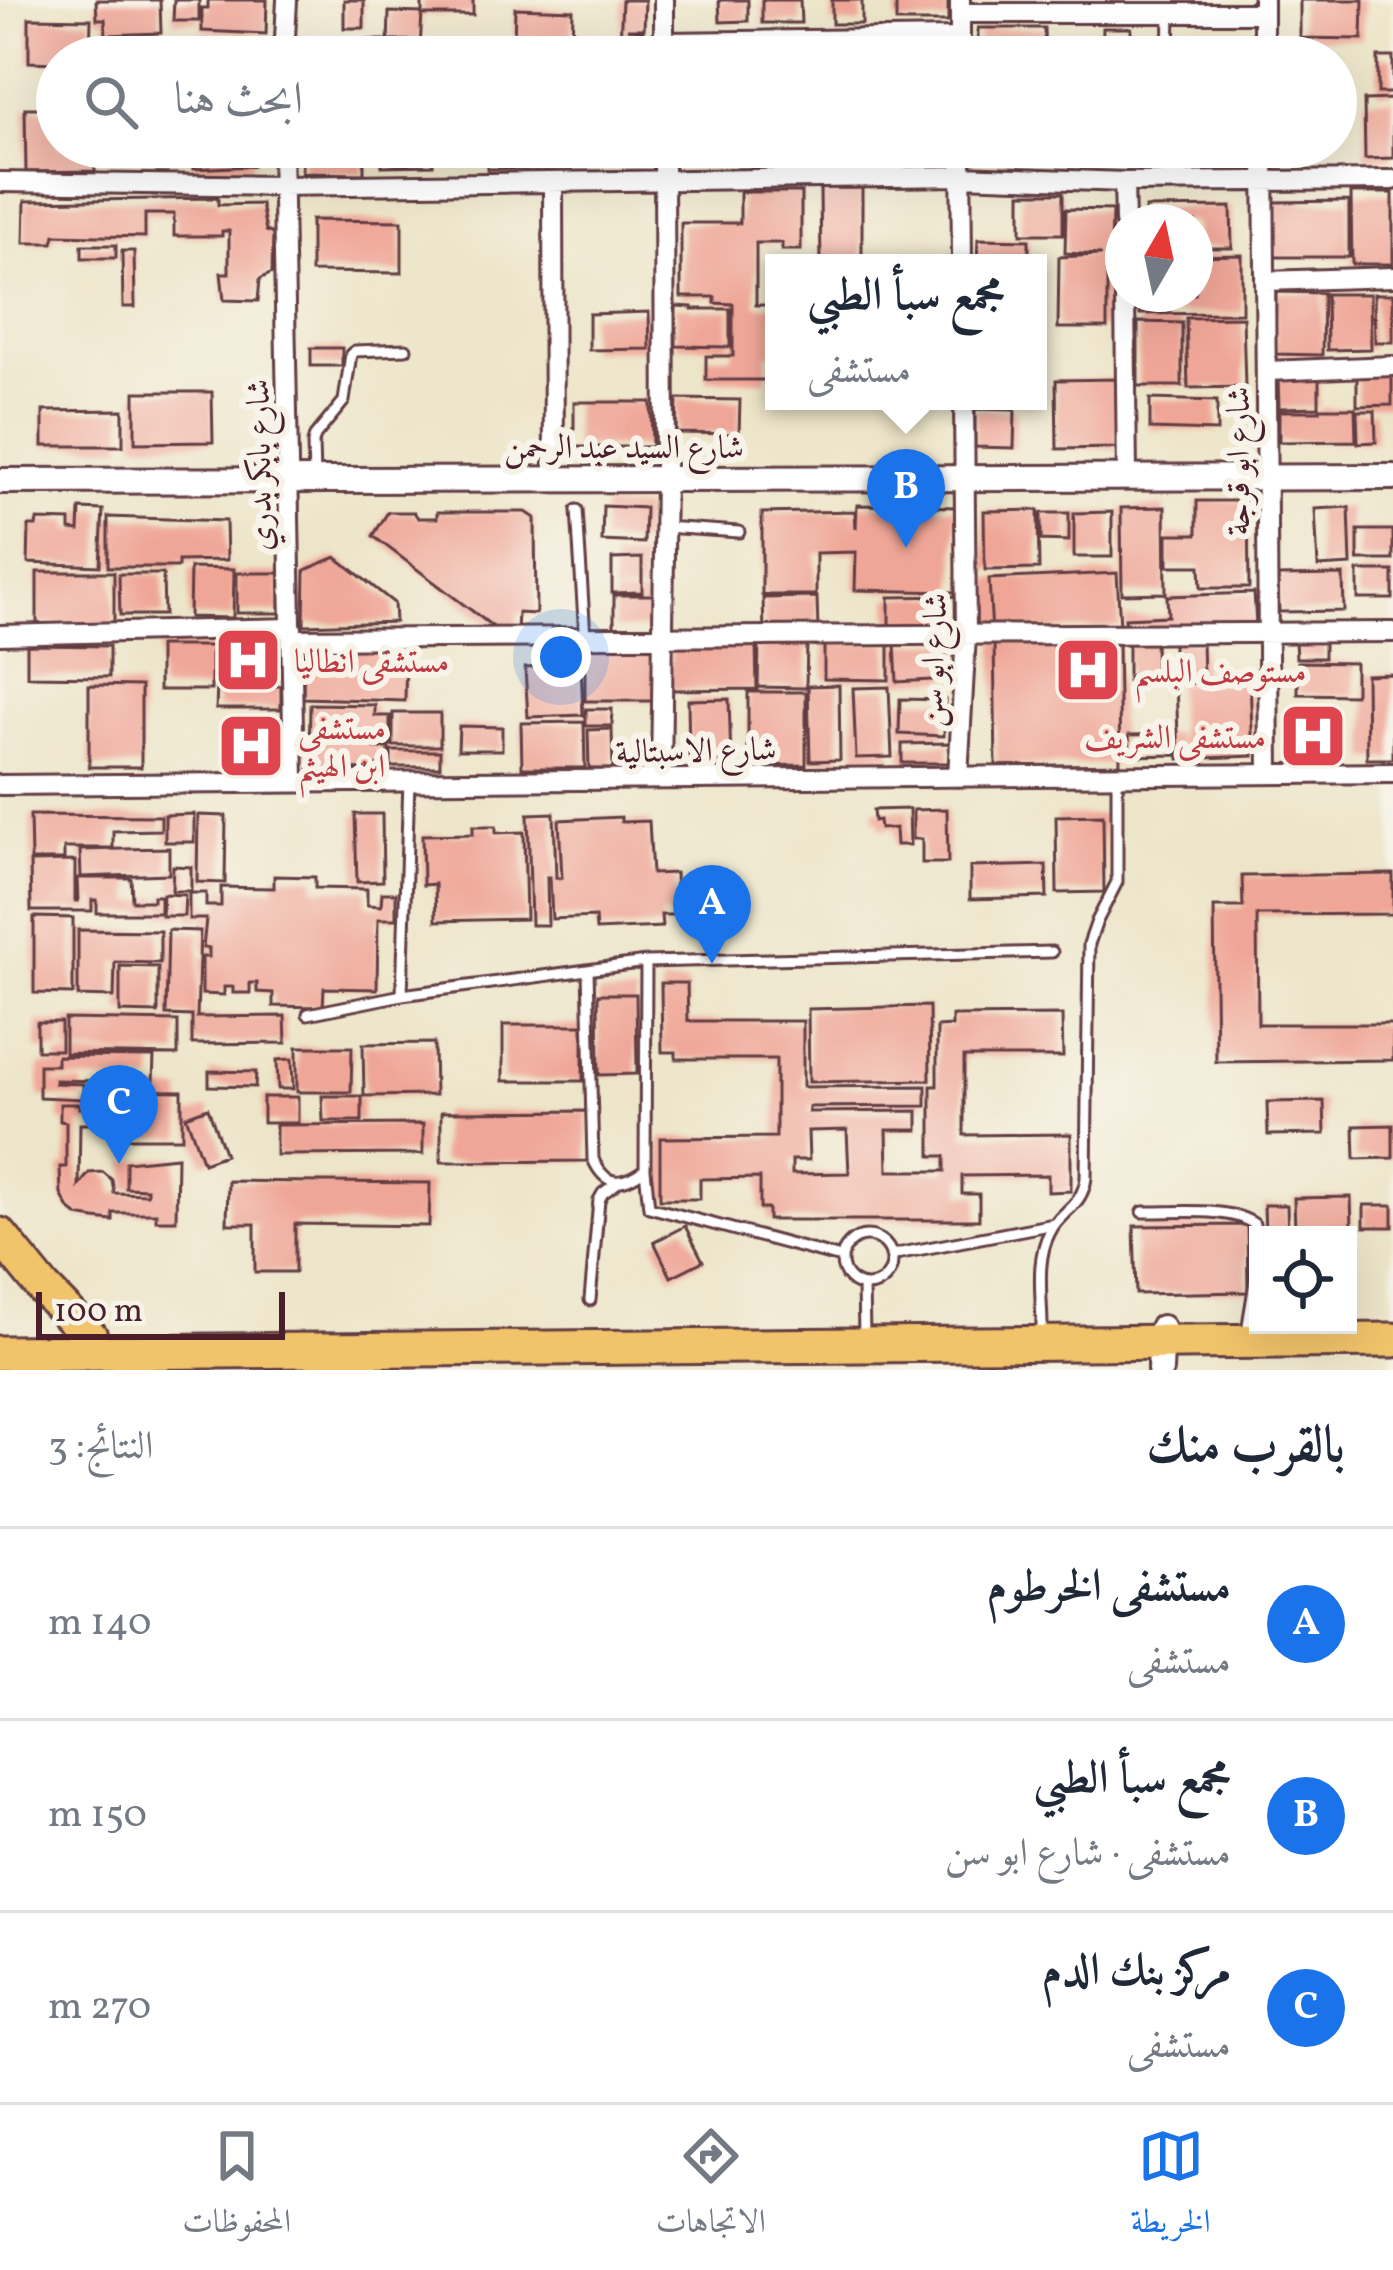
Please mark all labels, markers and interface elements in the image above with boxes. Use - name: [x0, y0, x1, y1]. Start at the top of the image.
- search box: [36, 36, 1357, 168]
- icon: search: [78, 69, 144, 135]
- text: ابحث هنا: [174, 70, 303, 133]
- north arrow: [1105, 204, 1213, 312]
- popup: [765, 254, 1047, 410]
- text: مجمع سبأ الطبي: [807, 266, 1005, 329]
- text: مستشفى: [807, 345, 911, 399]
- street label: شارع بابكر بدري: [237, 378, 288, 551]
- street label: شارع ابو قرجة: [1218, 387, 1266, 535]
- street label: شارع السيد عبد الرحمن: [504, 427, 744, 475]
- pin: B: [867, 449, 945, 548]
- street label: شارع ابو سن: [911, 592, 963, 728]
- hospital icon: مستشفى انطاليا: [213, 625, 283, 695]
- your location: [531, 627, 591, 687]
- hospital icon: مستوصف البلسم: [1053, 635, 1123, 705]
- place label: مستشفى انطاليا: [294, 641, 449, 687]
- place label: مستوصف البلسم: [1134, 651, 1307, 703]
- hospital icon: مستشفى الشريف: [1278, 701, 1348, 771]
- place label: مستشفى ابن الهيثم: [298, 708, 386, 798]
- hospital icon: مستشفى ابن الهيثم: [216, 711, 286, 781]
- place label: مستشفى الشريف: [1084, 717, 1266, 763]
- street label: شارع الاسبتالية: [615, 729, 777, 779]
- pin: A: [673, 865, 751, 964]
- pin: C: [80, 1065, 158, 1164]
- map controls: [1249, 1226, 1357, 1334]
- button: locate: [1249, 1226, 1357, 1334]
- scale bar: [36, 1286, 285, 1339]
- text: 100 m: [54, 1290, 143, 1336]
- text: بالقرب منك: [1146, 1412, 1345, 1483]
- text: النتائج: 3: [48, 1421, 154, 1475]
- text: مستشفى الخرطوم: [987, 1557, 1231, 1620]
- text: 140 m: [48, 1597, 151, 1651]
- text: A: [1292, 1597, 1320, 1651]
- text: مستشفى: [1127, 1636, 1231, 1690]
- text: مجمع سبأ الطبي: [1033, 1749, 1231, 1812]
- text: 150 m: [48, 1789, 147, 1843]
- text: B: [1293, 1789, 1319, 1843]
- text: مستشفى · شارع ابو سن: [945, 1828, 1231, 1882]
- text: مركز بنك الدم: [1042, 1941, 1231, 2004]
- text: 270 m: [48, 1981, 151, 2035]
- text: C: [1293, 1981, 1319, 2035]
- text: مستشفى: [1127, 2020, 1231, 2074]
- tab: المحفوظات: [182, 2123, 291, 2253]
- tab: الاتجاهات: [656, 2123, 766, 2253]
- tab: الخريطة: [1130, 2123, 1211, 2253]

